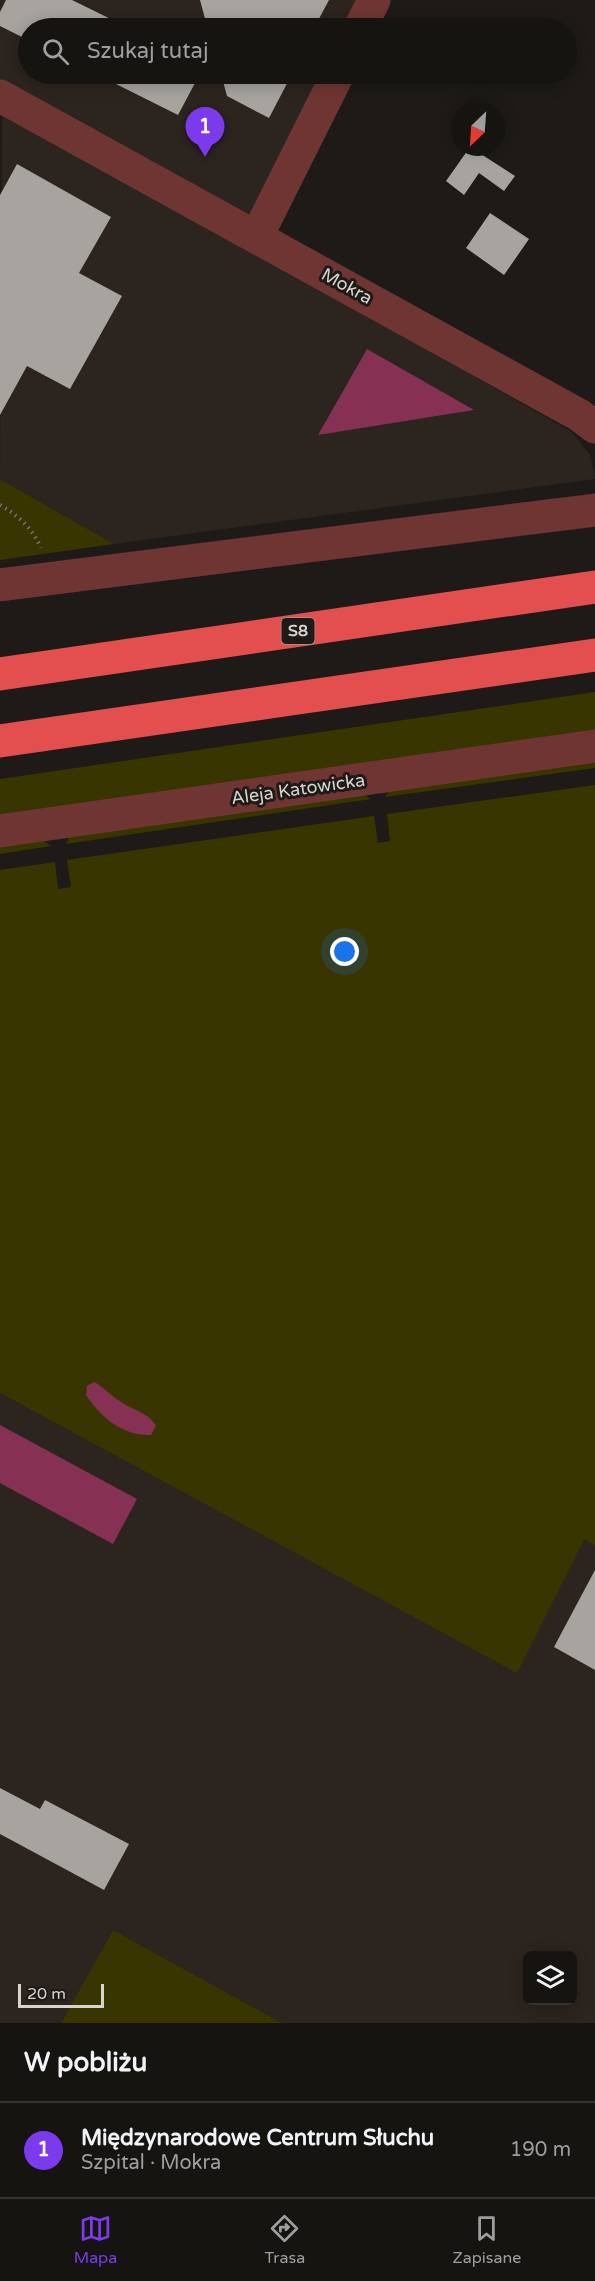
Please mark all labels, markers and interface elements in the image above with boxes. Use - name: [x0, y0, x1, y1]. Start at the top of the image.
- search box: [18, 18, 577, 84]
- icon: search: [39, 35, 72, 68]
- text: Szukaj tutaj: [87, 38, 209, 64]
- north arrow: [451, 102, 505, 156]
- pin: 1: [186, 108, 224, 157]
- street label: Mokra: [318, 263, 376, 309]
- road number: S8: [282, 618, 314, 644]
- street label: Aleja Katowicka: [230, 769, 366, 809]
- your location: [330, 937, 359, 966]
- map controls: [523, 1951, 577, 2005]
- button: layers: [523, 1951, 577, 2005]
- scale bar: [18, 1981, 104, 2008]
- text: 20 m: [27, 1984, 66, 2004]
- text: W pobliżu: [24, 2047, 147, 2078]
- text: Międzynarodowe Centrum Słuchu: [81, 2125, 434, 2151]
- text: 1: [37, 2138, 50, 2162]
- text: 190 m: [510, 2138, 571, 2162]
- text: Szpital · Mokra: [81, 2151, 221, 2175]
- tab: Mapa: [74, 2212, 117, 2268]
- tab: Trasa: [265, 2212, 305, 2268]
- tab: Zapisane: [453, 2212, 521, 2268]

